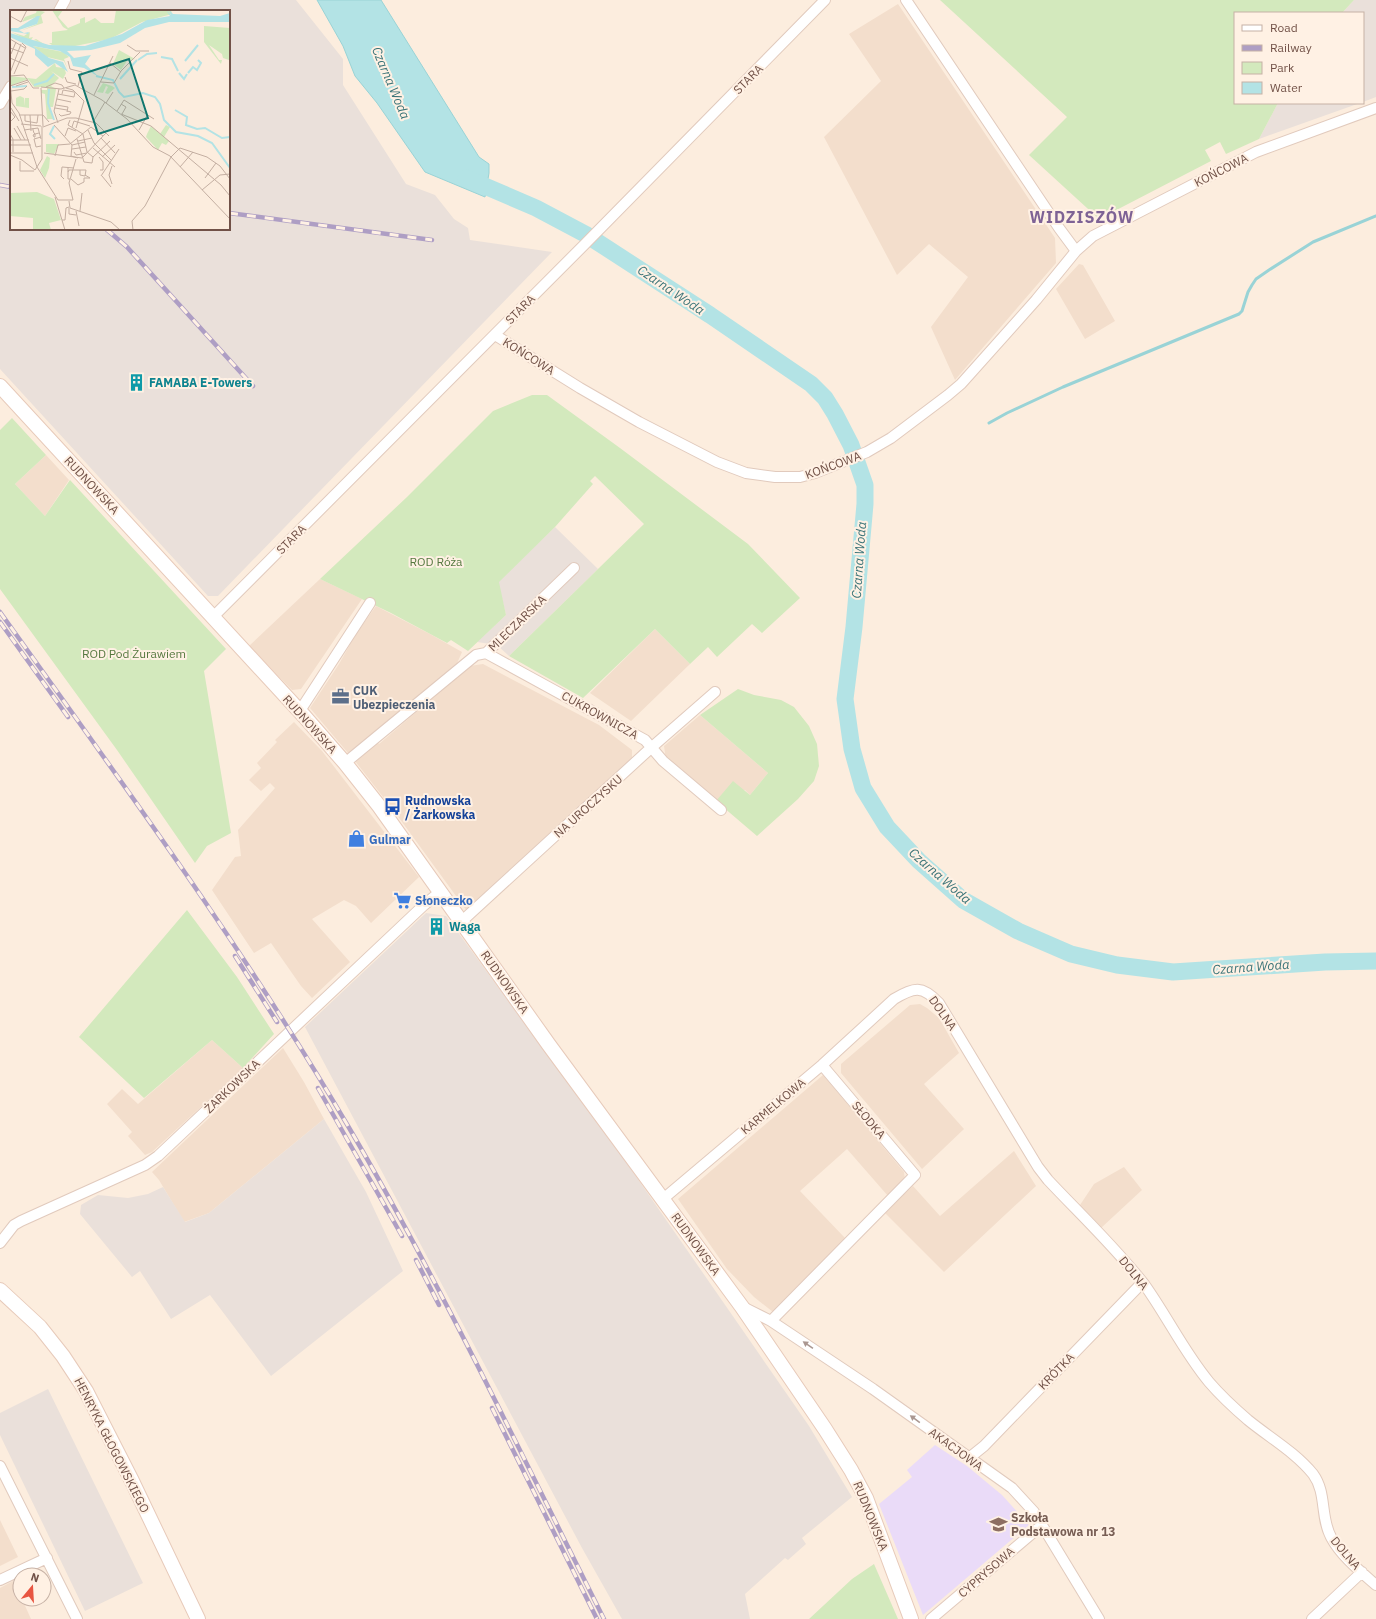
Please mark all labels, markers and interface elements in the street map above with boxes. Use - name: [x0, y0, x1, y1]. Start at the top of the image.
- inset map: [10, 10, 230, 230]
- legend: [1234, 12, 1364, 104]
- text: Road: [1270, 20, 1298, 35]
- text: Railway: [1270, 40, 1312, 55]
- water label: Czarna Woda: [368, 44, 414, 122]
- text: Park: [1270, 60, 1295, 75]
- street label: STARA: [730, 61, 766, 97]
- text: Water: [1270, 80, 1303, 95]
- street label: KOŃCOWA: [1192, 150, 1251, 190]
- district label: WIDZISZÓW: [1030, 206, 1134, 227]
- water label: Czarna Woda: [634, 261, 708, 319]
- street label: STARA: [502, 291, 538, 327]
- street label: KOŃCOWA: [500, 334, 558, 378]
- building icon: FAMABA E-Towers: [126, 372, 146, 392]
- place label: FAMABA E-Towers: [149, 375, 252, 390]
- street label: KOŃCOWA: [803, 448, 863, 482]
- street label: RUDNOWSKA: [61, 453, 123, 517]
- street label: STARA: [273, 521, 309, 557]
- water label: Czarna Woda: [848, 521, 870, 599]
- park label: ROD Róża: [409, 554, 463, 569]
- street label: MLECZARSKA: [485, 591, 549, 654]
- park label: ROD Pod Żurawiem: [82, 646, 186, 661]
- place label: CUK Ubezpieczenia: [353, 683, 436, 712]
- office icon: CUK Ubezpieczenia: [330, 687, 350, 707]
- street label: CUKROWNICZA: [559, 688, 641, 742]
- street label: RUDNOWSKA: [280, 692, 340, 757]
- street label: NA UROCZYSKU: [551, 771, 625, 841]
- place label: Rudnowska / Żarkowska: [405, 793, 476, 822]
- bus stop icon: Rudnowska / Żarkowska: [382, 797, 402, 817]
- shop icon: Gulmar: [346, 829, 366, 849]
- place label: Gulmar: [369, 832, 411, 847]
- water label: Czarna Woda: [905, 844, 975, 908]
- supermarket icon: Słoneczko: [392, 890, 412, 910]
- place label: Słoneczko: [415, 893, 473, 908]
- building icon: Waga: [426, 916, 446, 936]
- place label: Waga: [449, 919, 481, 934]
- street label: RUDNOWSKA: [478, 948, 532, 1017]
- water label: Czarna Woda: [1212, 956, 1290, 978]
- street label: DOLNA: [926, 993, 960, 1033]
- street label: ŻARKOWSKA: [201, 1056, 263, 1116]
- street label: KARMELKOWA: [738, 1074, 809, 1137]
- street label: SŁODKA: [849, 1098, 889, 1142]
- street label: RUDNOWSKA: [668, 1210, 724, 1278]
- street label: DOLNA: [1116, 1253, 1152, 1293]
- one-way arrow: [802, 1342, 814, 1349]
- street label: KRÓTKA: [1035, 1349, 1077, 1393]
- street label: HENRYKA GŁOGOWSKIEGO: [71, 1375, 153, 1515]
- one-way arrow: [909, 1415, 920, 1423]
- street label: AKACJOWA: [926, 1424, 986, 1474]
- street label: RUDNOWSKA: [850, 1479, 892, 1553]
- place label: Szkoła Podstawowa nr 13: [1011, 1510, 1115, 1539]
- school or university icon: Szkoła Podstawowa nr 13: [988, 1514, 1008, 1534]
- street label: DOLNA: [1328, 1533, 1364, 1573]
- street label: CYPRYSOWA: [955, 1543, 1017, 1601]
- north arrow: [12, 1567, 52, 1607]
- text: N: [29, 1570, 41, 1585]

